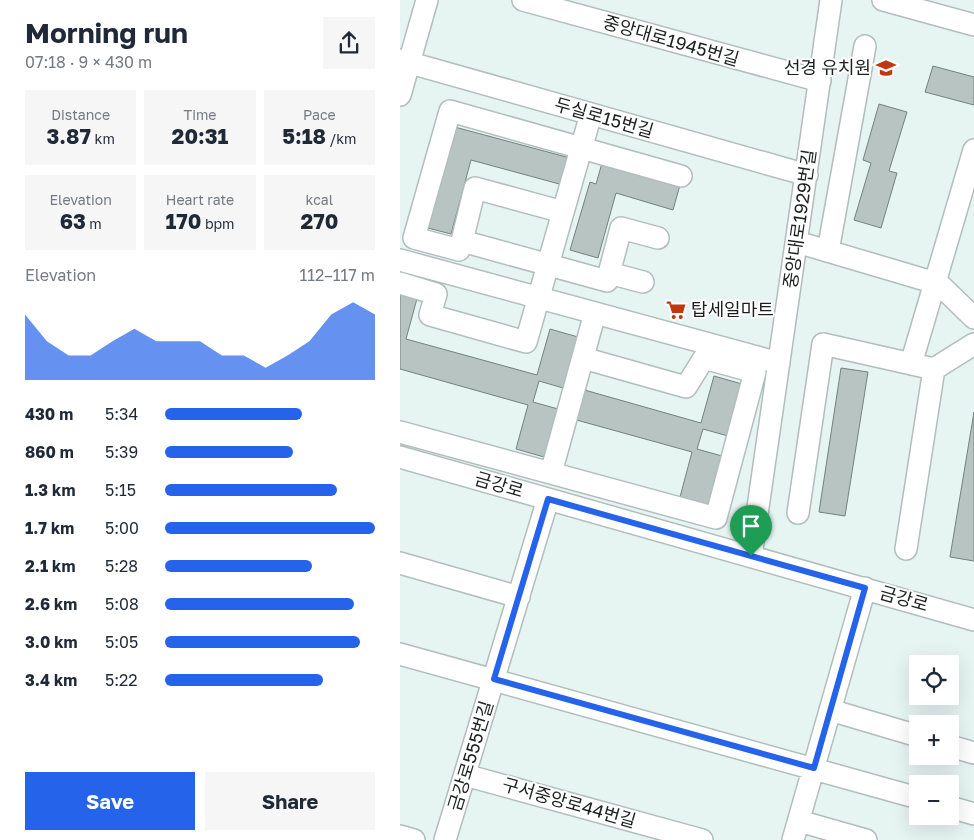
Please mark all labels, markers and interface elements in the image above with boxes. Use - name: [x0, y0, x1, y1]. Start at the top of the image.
- street label: 중앙대로1945번길: [601, 10, 742, 70]
- text: Morning run: [25, 16, 188, 49]
- button: share: [323, 17, 375, 69]
- text: 07:18 · 9 × 430 m: [25, 52, 152, 72]
- place label: 선경 유치원: [784, 56, 871, 78]
- school or university icon: 선경 유치원: [875, 57, 897, 79]
- street label: 두실로15번길: [552, 92, 656, 142]
- text: Distance: [51, 106, 110, 123]
- text: Time: [184, 106, 216, 123]
- text: Pace: [303, 106, 336, 123]
- text: 3.87: [47, 123, 91, 149]
- text: 20:31: [172, 123, 228, 149]
- text: 5:18: [282, 123, 326, 149]
- text: km: [91, 130, 115, 147]
- text: /km: [326, 130, 356, 147]
- street label: 중앙대로1929번길: [778, 148, 820, 290]
- text: Elevation: [50, 191, 112, 208]
- text: Heart rate: [166, 191, 234, 208]
- text: kcal: [306, 191, 333, 208]
- text: 63: [60, 208, 86, 234]
- text: 170: [165, 208, 201, 234]
- text: 270: [300, 208, 338, 234]
- text: m: [86, 215, 102, 232]
- text: bpm: [201, 215, 235, 232]
- text: Elevation: [25, 265, 96, 285]
- text: 112–117 m: [300, 265, 375, 285]
- place label: 탑세일마트: [691, 298, 774, 320]
- supermarket icon: 탑세일마트: [665, 299, 687, 321]
- text: 430 m: [25, 404, 73, 424]
- text: 5:34: [105, 404, 138, 424]
- text: 860 m: [25, 442, 74, 462]
- text: 5:39: [105, 442, 138, 462]
- street label: 금강로: [472, 467, 526, 501]
- text: 1.3 km: [25, 480, 75, 500]
- text: 5:15: [105, 480, 136, 500]
- pin: [730, 505, 772, 556]
- icon: arrive: [737, 512, 765, 540]
- text: 1.7 km: [25, 518, 74, 538]
- text: 5:00: [105, 518, 139, 538]
- text: 2.1 km: [25, 556, 75, 576]
- text: 5:28: [105, 556, 138, 576]
- street label: 금강로: [877, 581, 931, 615]
- text: 2.6 km: [25, 594, 77, 614]
- text: 5:08: [105, 594, 139, 614]
- text: 3.0 km: [25, 632, 78, 652]
- text: 5:05: [105, 632, 138, 652]
- map controls: [909, 655, 959, 825]
- button: locate: [909, 655, 959, 705]
- text: 3.4 km: [25, 670, 77, 690]
- text: 5:22: [105, 670, 138, 690]
- street label: 금강로555번길: [443, 698, 497, 813]
- button: +: [909, 715, 959, 765]
- button: Save: [25, 772, 195, 830]
- button: Share: [205, 772, 375, 830]
- street label: 구서중앙로44번길: [500, 772, 639, 832]
- button: −: [909, 775, 959, 825]

